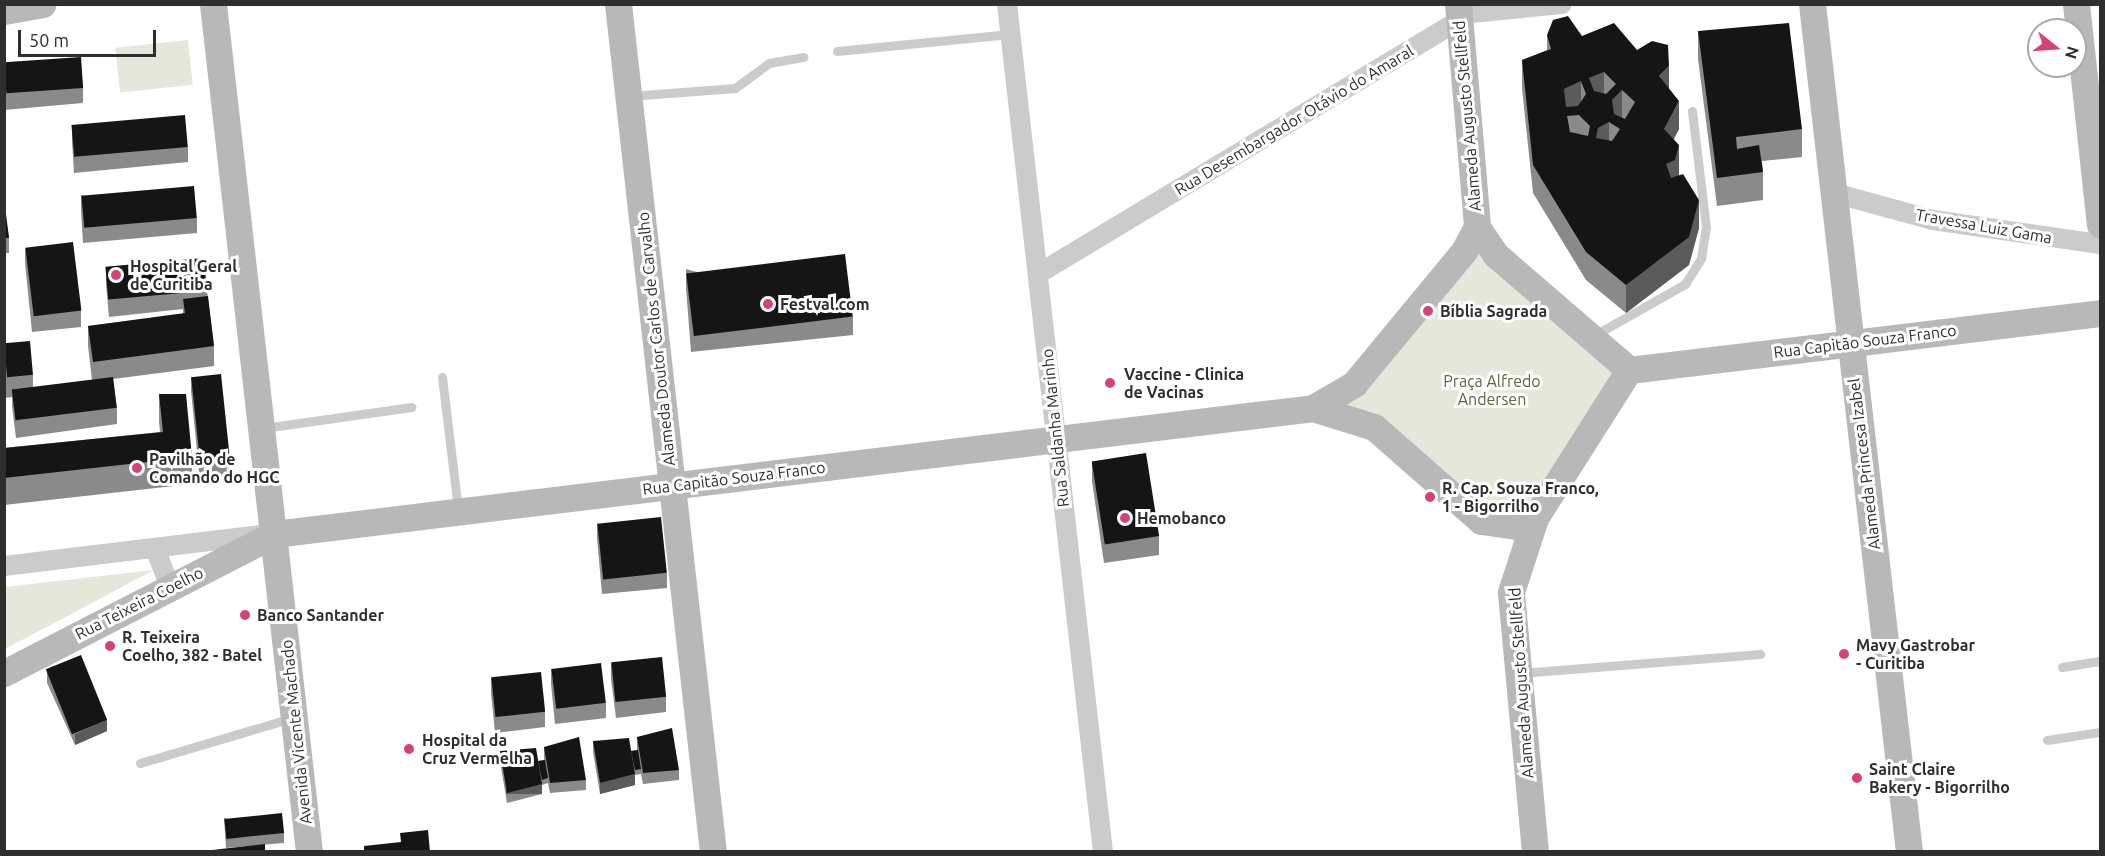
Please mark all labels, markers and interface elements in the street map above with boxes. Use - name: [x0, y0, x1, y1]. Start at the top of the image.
- scale bar: [21, 18, 159, 56]
- north arrow: [2027, 18, 2087, 78]
- street label: Alameda Augusto Stellfeld: [1449, 20, 1485, 212]
- text: 50 m: [29, 30, 69, 50]
- street label: Rua Desembargador Otávio do Amaral: [1171, 41, 1417, 199]
- text: N: [2062, 44, 2083, 61]
- street label: Travessa Luiz Gama: [1914, 205, 2054, 247]
- street label: Alameda Doutor Carlos de Carvalho: [633, 211, 679, 467]
- place label: Hospital Geral de Curitiba: [130, 256, 237, 294]
- marker: Hospital Geral de Curitiba: [107, 266, 125, 284]
- place label: Festval.com: [780, 294, 869, 314]
- marker: Festval.com: [761, 297, 775, 311]
- place label: Bíblia Sagrada: [1440, 301, 1547, 321]
- marker: Bíblia Sagrada: [1421, 304, 1435, 318]
- street label: Rua Capitão Souza Franco: [1772, 320, 1958, 362]
- street label: Rua Saldanha Marinho: [1037, 348, 1073, 508]
- place label: Vaccine - Clinica de Vacinas: [1124, 364, 1244, 402]
- park label: Praça Alfredo Andersen: [1443, 371, 1541, 409]
- marker: Vaccine - Clinica de Vacinas: [1101, 374, 1119, 392]
- street label: Alameda Princesa Izabel: [1844, 377, 1884, 551]
- place label: Pavilhão de Comando do HGC: [149, 449, 279, 487]
- street label: Rua Capitão Souza Franco: [641, 457, 827, 499]
- marker: Pavilhão de Comando do HGC: [130, 461, 144, 475]
- place label: R. Cap. Souza Franco, 1 - Bigorrilho: [1442, 478, 1599, 516]
- marker: R. Cap. Souza Franco, 1 - Bigorrilho: [1423, 490, 1437, 504]
- place label: Hemobanco: [1137, 508, 1226, 528]
- marker: Hemobanco: [1118, 511, 1132, 525]
- street label: Rua Teixeira Coelho: [72, 562, 206, 644]
- street label: Alameda Augusto Stellfeld: [1505, 587, 1537, 779]
- place label: Banco Santander: [257, 605, 384, 625]
- marker: Banco Santander: [238, 608, 252, 622]
- place label: R. Teixeira Coelho, 382 - Batel: [122, 627, 262, 665]
- place label: Mavy Gastrobar - Curitiba: [1856, 635, 1975, 673]
- marker: R. Teixeira Coelho, 382 - Batel: [103, 639, 117, 653]
- street label: Avenida Vicente Machado: [277, 639, 315, 825]
- marker: Mavy Gastrobar - Curitiba: [1837, 647, 1851, 661]
- place label: Hospital da Cruz Vermelha: [422, 730, 532, 768]
- marker: Hospital da Cruz Vermelha: [400, 740, 418, 758]
- place label: Saint Claire Bakery - Bigorrilho: [1869, 759, 2010, 797]
- marker: Saint Claire Bakery - Bigorrilho: [1850, 771, 1864, 785]

